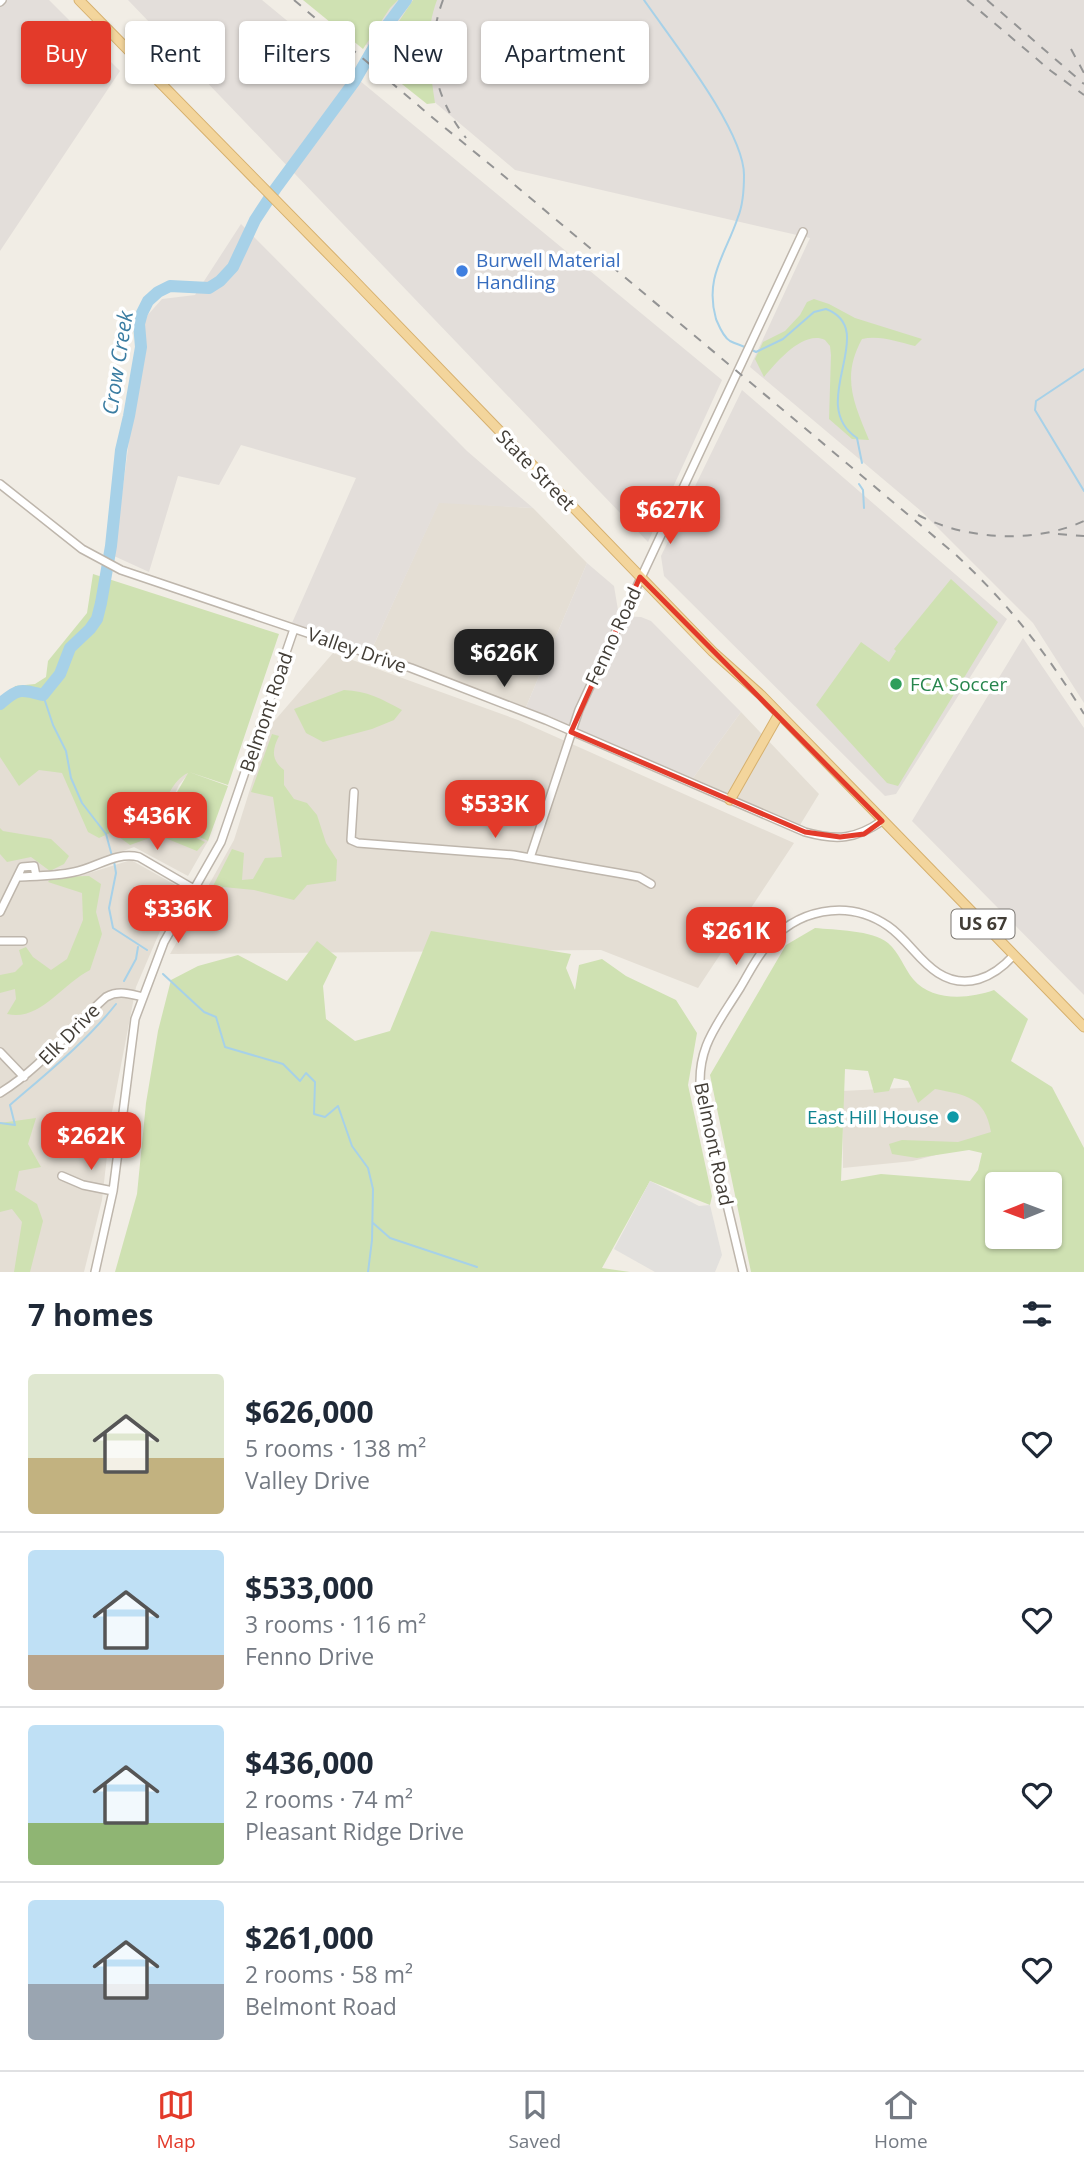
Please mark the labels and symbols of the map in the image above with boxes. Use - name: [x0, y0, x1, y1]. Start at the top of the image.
- place label: Burwell Material Handling: [476, 247, 621, 295]
- marker: Burwell Material Handling: [454, 263, 470, 279]
- water label: Crow Creek: [95, 308, 139, 417]
- street label: State Street: [491, 424, 581, 516]
- pin: $627K: [621, 486, 719, 546]
- street label: Fenno Road: [579, 583, 647, 689]
- street label: Valley Drive: [304, 621, 410, 679]
- pin: $626K: [455, 630, 553, 689]
- street label: Belmont Road: [233, 648, 299, 776]
- place label: FCA Soccer: [910, 671, 1007, 697]
- marker: FCA Soccer: [888, 676, 904, 692]
- pin: $533K: [446, 780, 544, 840]
- pin: $436K: [108, 792, 206, 852]
- pin: $336K: [129, 886, 227, 945]
- pin: $261K: [687, 908, 785, 967]
- road number: US 67: [951, 909, 1014, 939]
- street label: Elk Drive: [33, 998, 105, 1070]
- street label: Belmont Road: [688, 1080, 740, 1208]
- place label: East Hill House: [807, 1104, 939, 1130]
- marker: East Hill House: [945, 1109, 961, 1125]
- pin: $262K: [42, 1112, 140, 1172]
- north arrow: [985, 1172, 1062, 1250]

